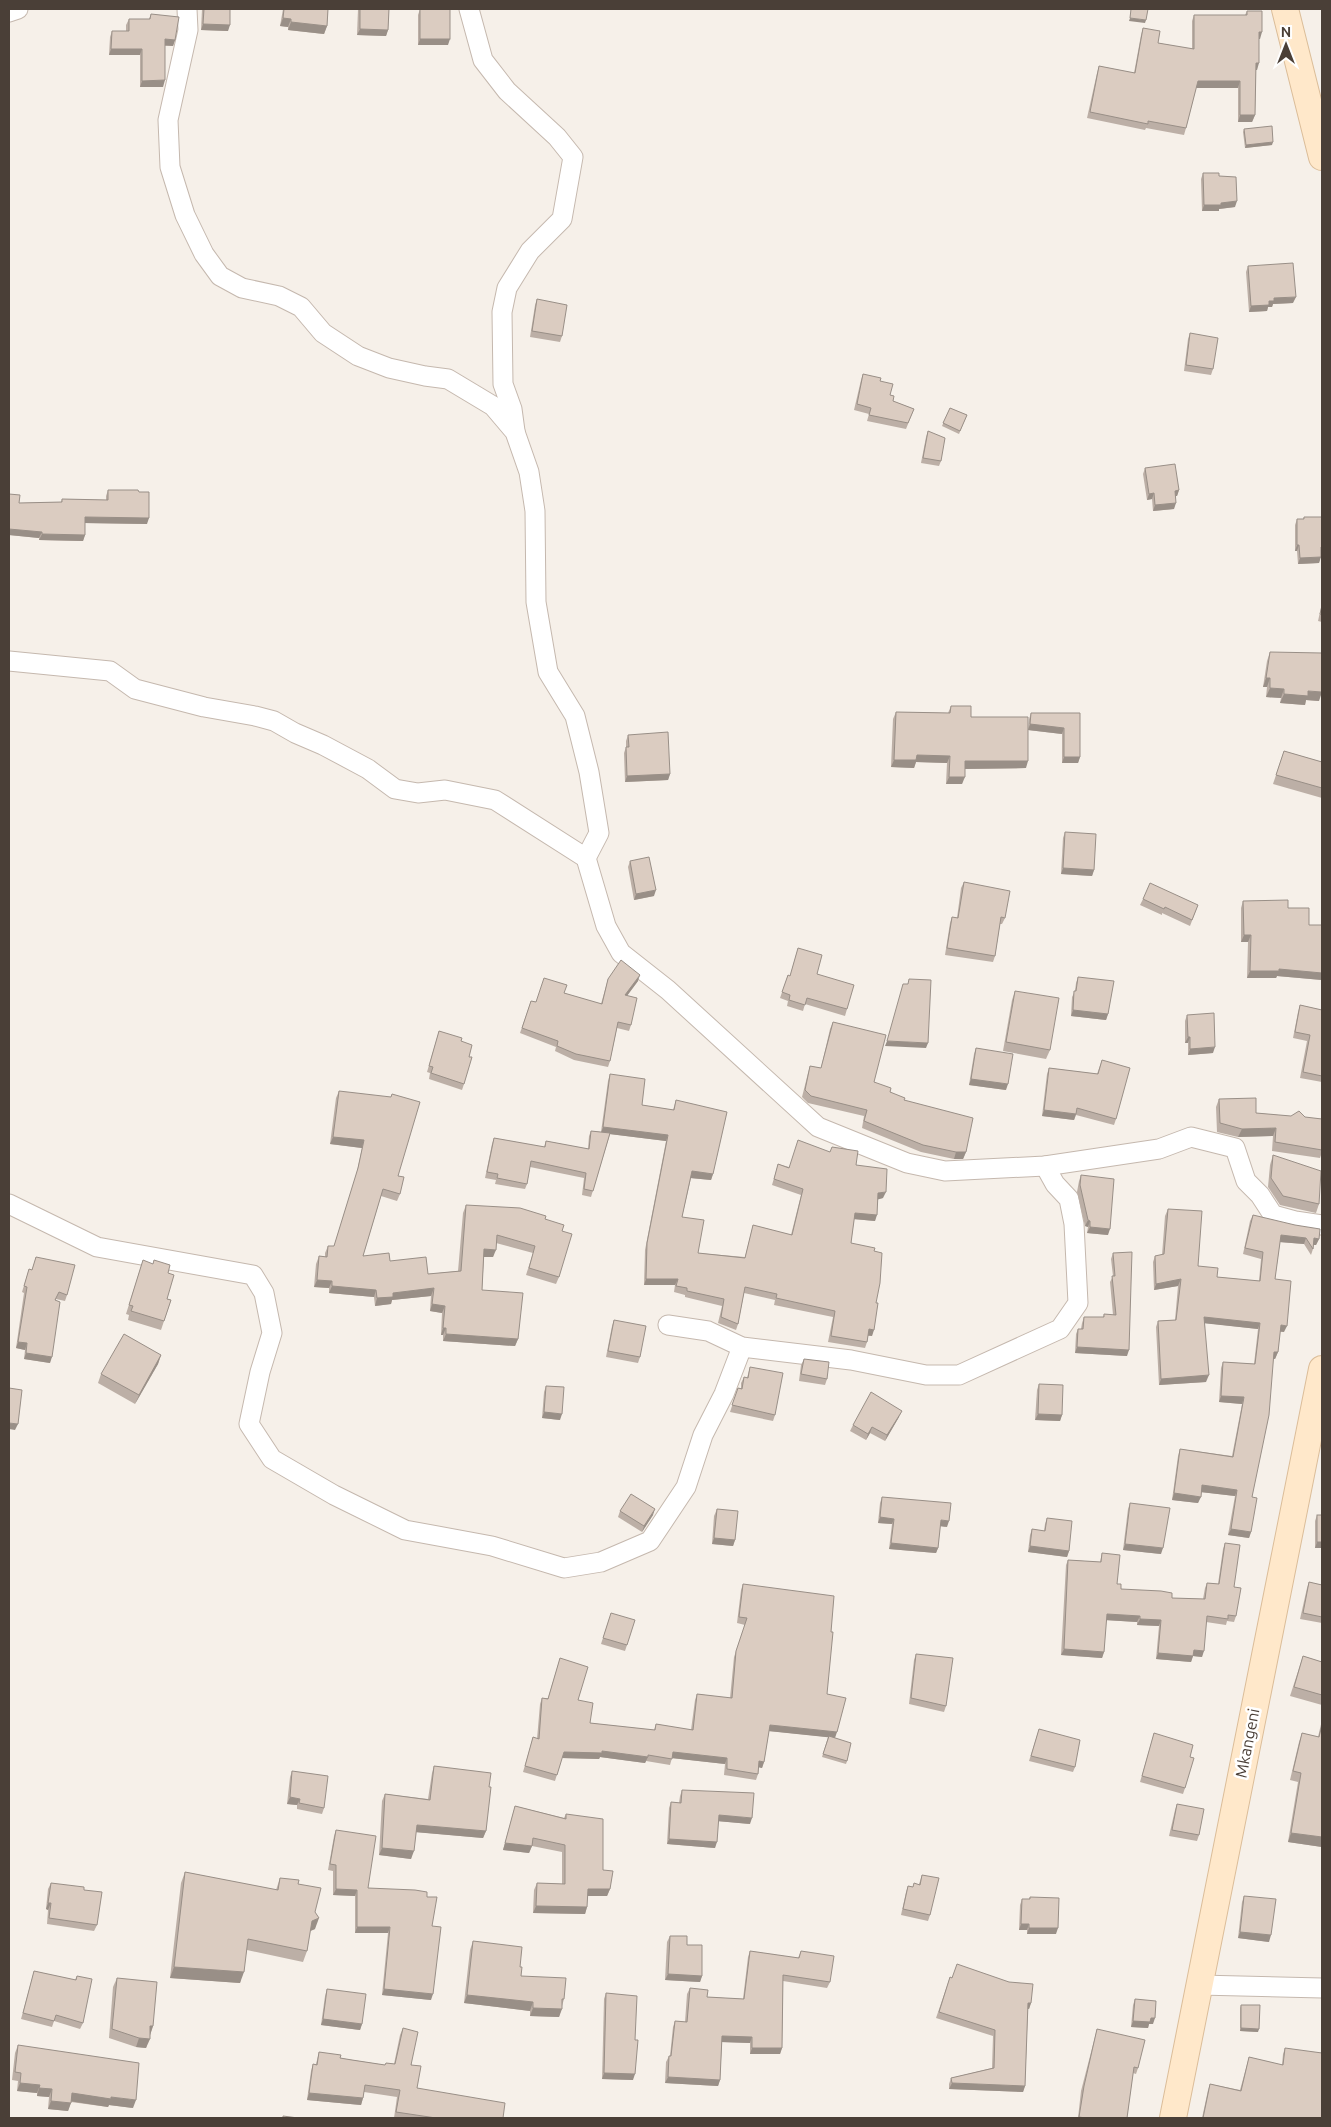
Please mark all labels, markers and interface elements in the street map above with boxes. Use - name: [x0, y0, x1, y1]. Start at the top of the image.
- north arrow: [1261, 20, 1311, 70]
- text: N: [1281, 24, 1291, 40]
- street label: Mkangeni: [1231, 1707, 1263, 1779]

